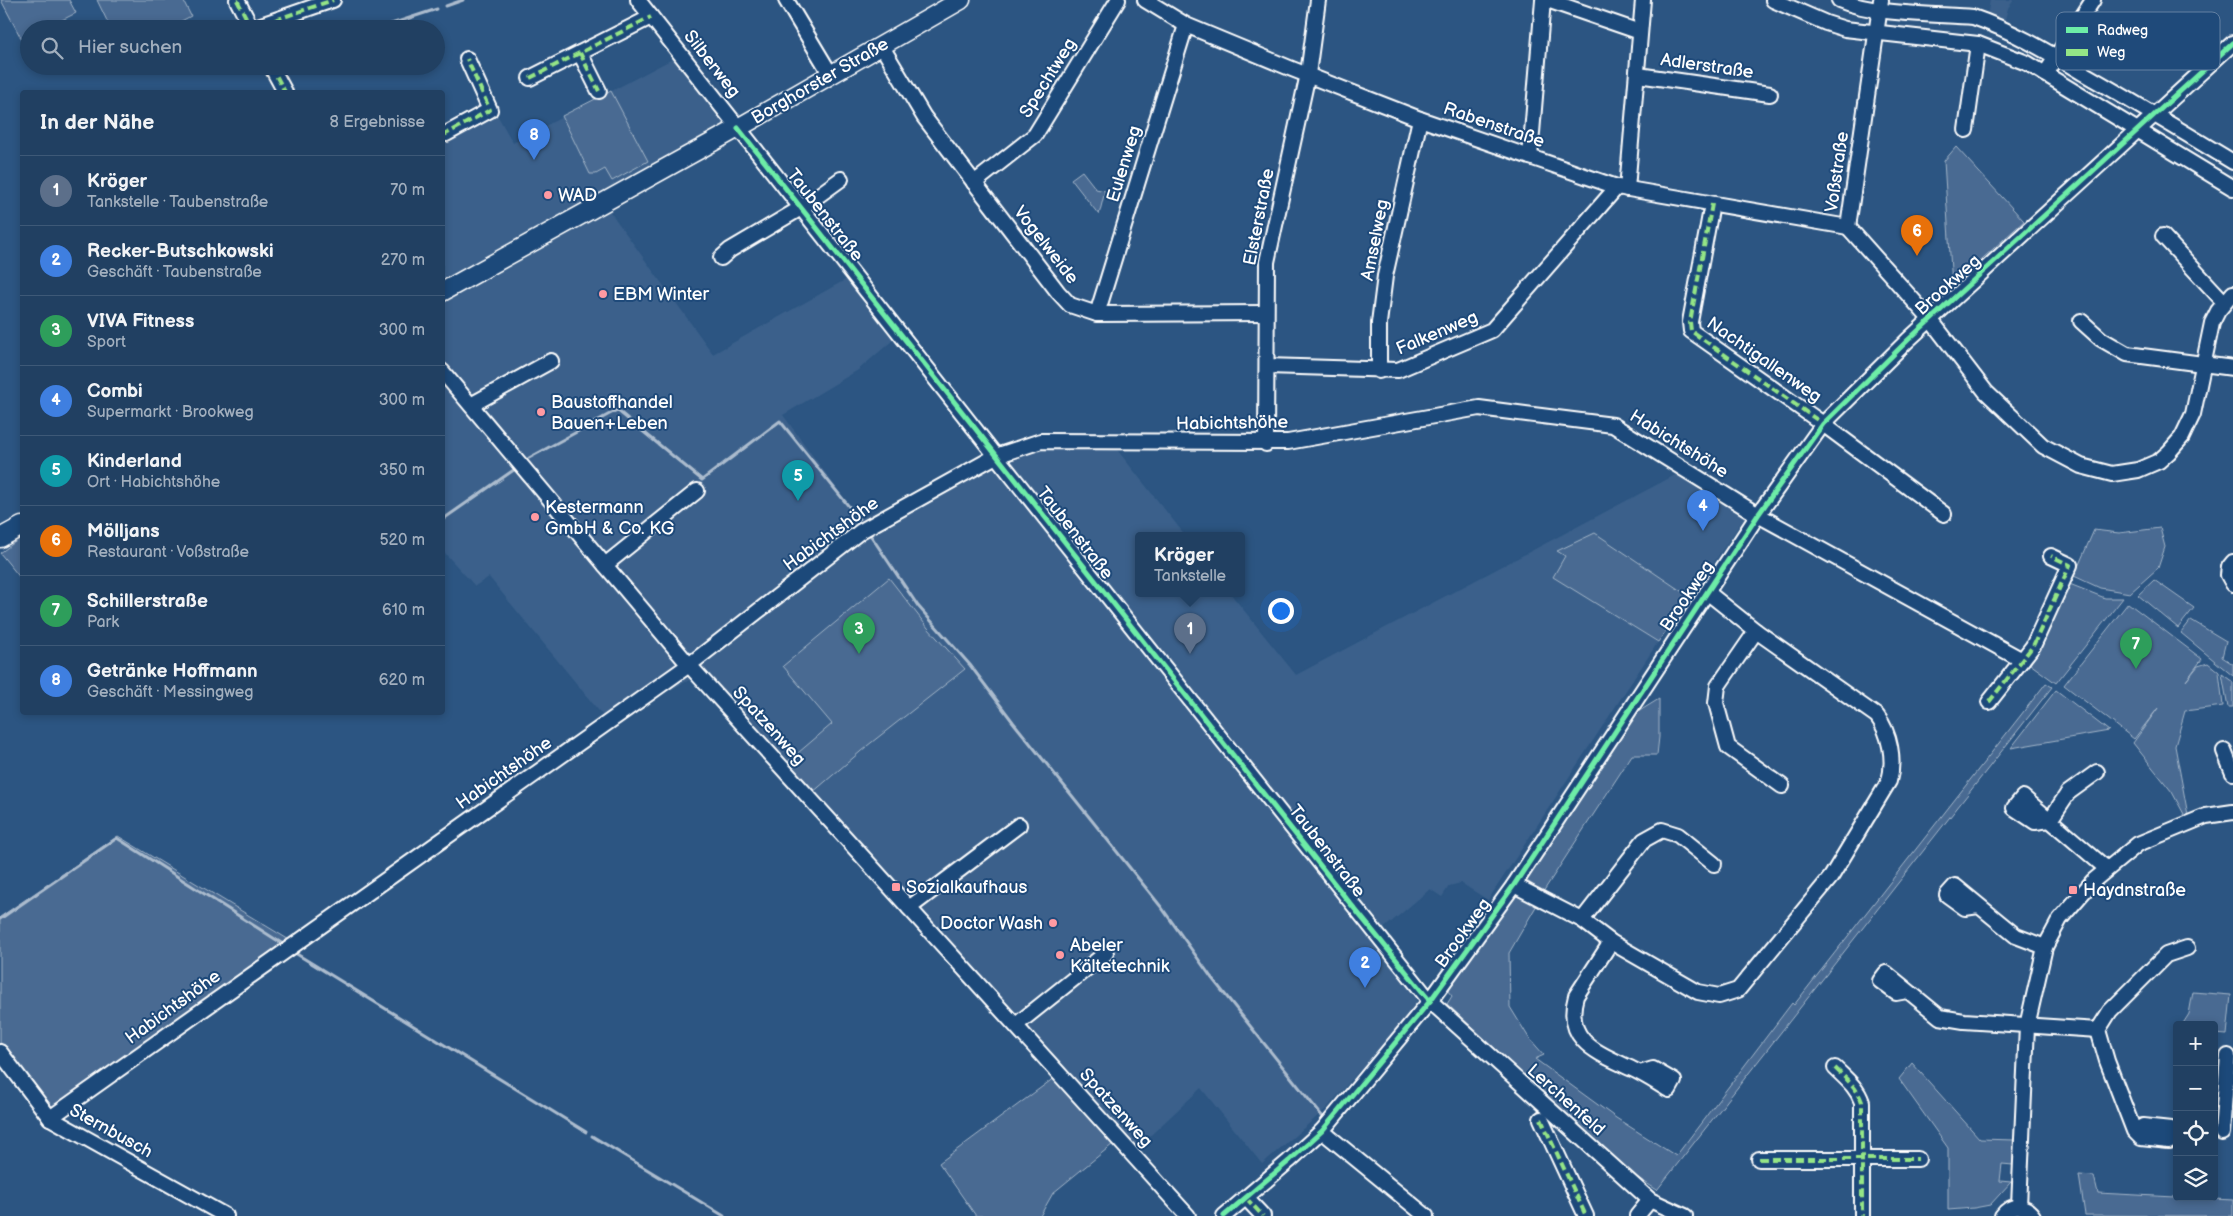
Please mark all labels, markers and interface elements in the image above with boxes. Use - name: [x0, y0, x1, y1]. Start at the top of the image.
- legend: [2056, 12, 2220, 70]
- search box: [20, 20, 445, 75]
- text: Radweg: [2097, 22, 2148, 39]
- street label: Silberweg: [679, 26, 745, 102]
- street label: Borghorster Straße: [748, 33, 893, 129]
- icon: search: [38, 34, 66, 62]
- street label: Spechtweg: [1015, 34, 1081, 122]
- text: Hier suchen: [78, 36, 182, 59]
- text: Weg: [2097, 44, 2125, 61]
- street label: Adlerstraße: [1659, 49, 1755, 83]
- street label: Rabenstraße: [1441, 98, 1548, 152]
- text: In der Nähe: [40, 110, 154, 135]
- text: 8 Ergebnisse: [329, 113, 425, 132]
- pin: 8: [518, 119, 550, 160]
- street label: Eulenweg: [1102, 123, 1146, 205]
- street label: Voßstraße: [1821, 130, 1853, 214]
- street label: Taubenstraße: [782, 165, 868, 266]
- street label: Elsterstraße: [1239, 166, 1279, 267]
- text: Kröger: [87, 170, 147, 193]
- text: 1: [53, 181, 59, 200]
- text: 70 m: [390, 181, 425, 200]
- place label: WAD: [558, 185, 597, 206]
- marker: WAD: [542, 189, 554, 201]
- text: Tankstelle · Taubenstraße: [87, 193, 268, 212]
- street label: Amselweg: [1357, 198, 1393, 282]
- street label: Vogelweide: [1009, 202, 1083, 288]
- pin: 6: [1901, 215, 1933, 256]
- text: Recker-Butschkowski: [87, 240, 274, 263]
- street label: Brookweg: [1911, 250, 1985, 320]
- text: 2: [51, 251, 61, 270]
- text: 270 m: [381, 251, 425, 270]
- text: Geschäft · Taubenstraße: [87, 263, 262, 282]
- place label: EBM Winter: [613, 284, 709, 305]
- marker: EBM Winter: [597, 288, 609, 300]
- street label: Falkenweg: [1393, 306, 1481, 360]
- text: VIVA Fitness: [87, 310, 194, 333]
- street label: Nachtigallenweg: [1703, 313, 1825, 407]
- text: 3: [51, 321, 61, 340]
- text: 300 m: [379, 321, 425, 340]
- text: Sport: [87, 333, 126, 352]
- text: Combi: [87, 380, 143, 403]
- text: 4: [51, 391, 61, 410]
- text: 300 m: [379, 391, 425, 410]
- place label: Baustoffhandel Bauen+Leben: [551, 392, 673, 434]
- text: Supermarkt · Brookweg: [87, 403, 254, 422]
- street label: Habichtshöhe: [1626, 405, 1732, 483]
- marker: Baustoffhandel Bauen+Leben: [535, 406, 547, 418]
- street label: Habichtshöhe: [1176, 412, 1289, 434]
- text: Kinderland: [87, 450, 182, 473]
- pin: 5: [782, 460, 814, 501]
- text: 5: [51, 461, 61, 480]
- text: 350 m: [379, 461, 425, 480]
- text: Ort · Habichtshöhe: [87, 473, 220, 492]
- street label: Taubenstraße: [1032, 483, 1118, 584]
- pin: 4: [1687, 490, 1719, 531]
- street label: Habichtshöhe: [779, 492, 883, 575]
- place label: Kestermann GmbH & Co. KG: [545, 497, 674, 539]
- marker: Kestermann GmbH & Co. KG: [529, 511, 541, 523]
- text: Mölljans: [87, 520, 160, 543]
- text: 6: [51, 531, 61, 550]
- text: 520 m: [379, 531, 425, 550]
- popup: [1135, 532, 1245, 597]
- text: Restaurant · Voßstraße: [87, 543, 249, 562]
- text: Kröger: [1154, 544, 1214, 567]
- street label: Brookweg: [1656, 557, 1718, 635]
- text: Tankstelle: [1154, 567, 1226, 586]
- text: Schillerstraße: [87, 590, 208, 613]
- your location: [1268, 598, 1294, 624]
- text: 7: [52, 601, 60, 620]
- text: 610 m: [382, 601, 425, 620]
- text: Park: [87, 613, 119, 632]
- pin: 3: [843, 613, 875, 654]
- pin: 1: [1174, 613, 1206, 654]
- pin: 7: [2120, 628, 2152, 669]
- text: Getränke Hoffmann: [87, 660, 258, 683]
- text: 8: [51, 671, 61, 690]
- text: 620 m: [379, 671, 425, 690]
- street label: Spatzenweg: [728, 682, 810, 770]
- text: Geschäft · Messingweg: [87, 683, 254, 702]
- street label: Habichtshöhe: [452, 732, 556, 814]
- street label: Taubenstraße: [1284, 801, 1370, 902]
- place label: Sozialkaufhaus: [906, 877, 1027, 898]
- place label: Haydnstraße: [2083, 880, 2186, 901]
- marker: Sozialkaufhaus: [890, 881, 902, 893]
- marker: Haydnstraße: [2067, 884, 2079, 896]
- street label: Brookweg: [1431, 894, 1495, 972]
- place label: Doctor Wash: [940, 913, 1043, 934]
- marker: Doctor Wash: [1047, 917, 1059, 929]
- place label: Abeler Kältetechnik: [1070, 935, 1170, 977]
- pin: 2: [1349, 947, 1381, 988]
- marker: Abeler Kältetechnik: [1054, 949, 1066, 961]
- street label: Habichtshöhe: [121, 965, 225, 1048]
- map controls: [2173, 1021, 2218, 1201]
- button: +: [2173, 1021, 2218, 1066]
- street label: Lerchenfeld: [1523, 1060, 1609, 1140]
- street label: Spatzenweg: [1075, 1064, 1157, 1152]
- button: −: [2173, 1066, 2218, 1111]
- street label: Sternbusch: [66, 1100, 156, 1162]
- button: locate: [2173, 1111, 2218, 1156]
- button: layers: [2173, 1156, 2218, 1201]

